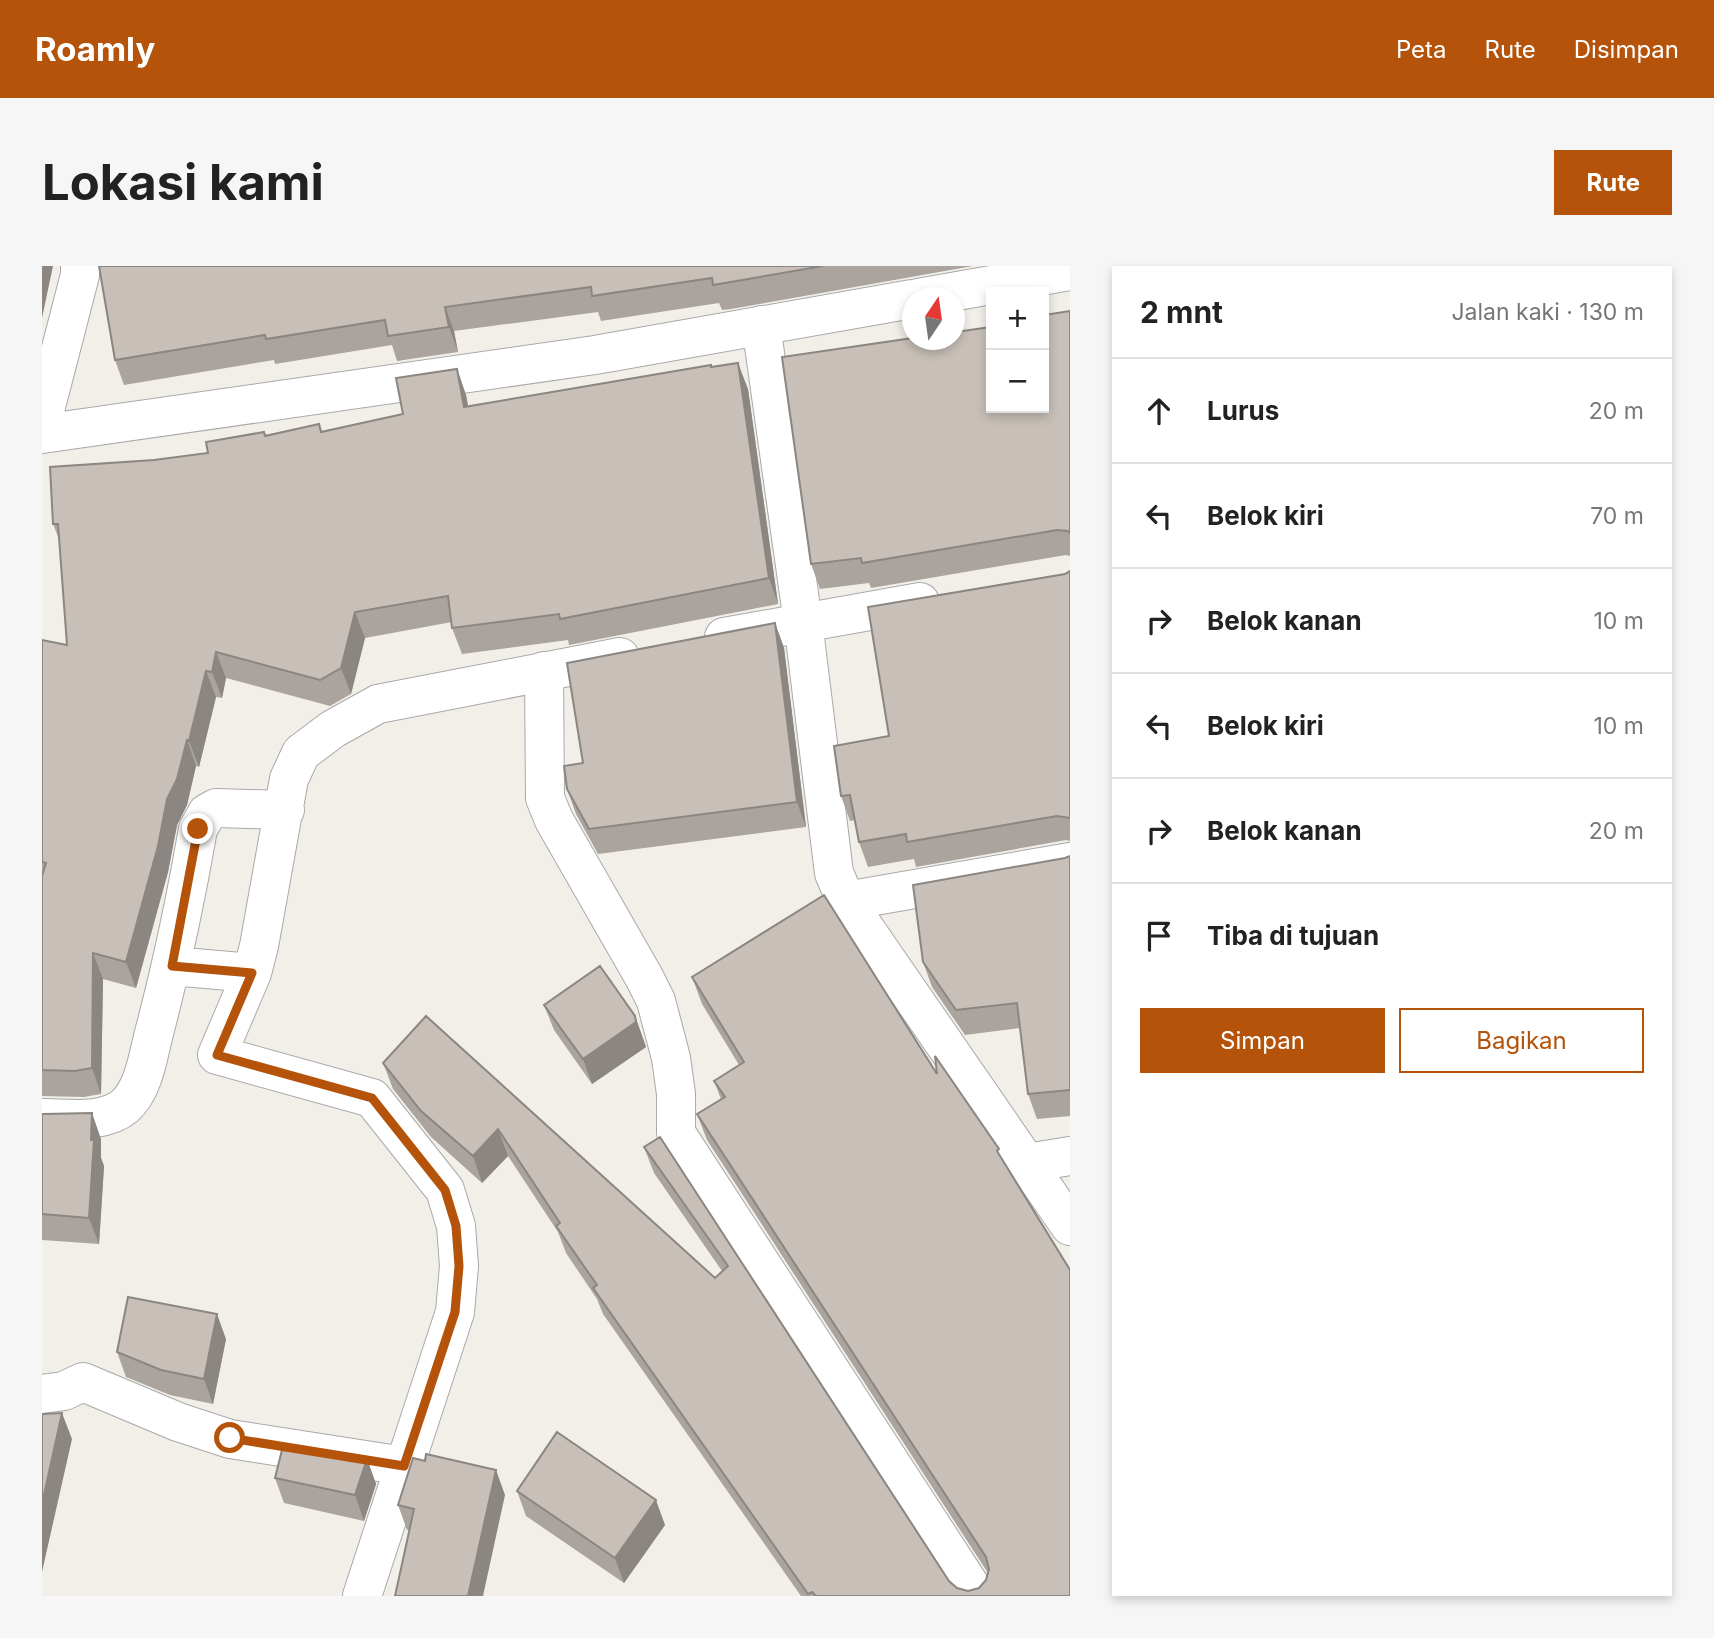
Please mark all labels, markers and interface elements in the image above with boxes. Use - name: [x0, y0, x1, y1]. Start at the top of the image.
- text: Roamly: [35, 29, 155, 69]
- text: Peta: [1396, 35, 1447, 64]
- text: Rute: [1485, 35, 1536, 64]
- text: Disimpan: [1574, 35, 1679, 64]
- button: Rute: [1554, 150, 1672, 215]
- text: Lokasi kami: [42, 153, 324, 212]
- north arrow: [902, 287, 965, 350]
- map controls: [986, 287, 1049, 413]
- button: +: [986, 287, 1049, 350]
- text: 2 mnt: [1140, 294, 1223, 330]
- text: Jalan kaki · 130 m: [1451, 298, 1644, 326]
- button: −: [986, 350, 1049, 413]
- icon: ahead: [1140, 392, 1178, 430]
- text: Lurus: [1207, 395, 1279, 426]
- text: 20 m: [1589, 397, 1644, 425]
- icon: left: [1140, 497, 1178, 535]
- text: Belok kiri: [1207, 500, 1324, 531]
- text: 70 m: [1590, 502, 1644, 530]
- icon: right: [1140, 602, 1178, 640]
- text: Belok kanan: [1207, 605, 1362, 636]
- text: 10 m: [1594, 607, 1644, 635]
- icon: left: [1140, 707, 1178, 745]
- text: Belok kiri: [1207, 710, 1324, 741]
- text: 10 m: [1594, 712, 1644, 740]
- icon: right: [1140, 812, 1178, 850]
- route end: [182, 813, 213, 844]
- text: Belok kanan: [1207, 815, 1362, 846]
- text: 20 m: [1589, 817, 1644, 845]
- icon: arrive: [1140, 917, 1178, 955]
- text: Tiba di tujuan: [1207, 920, 1379, 951]
- button: Simpan: [1140, 1008, 1385, 1073]
- button: Bagikan: [1399, 1008, 1644, 1073]
- route start: [214, 1422, 245, 1453]

